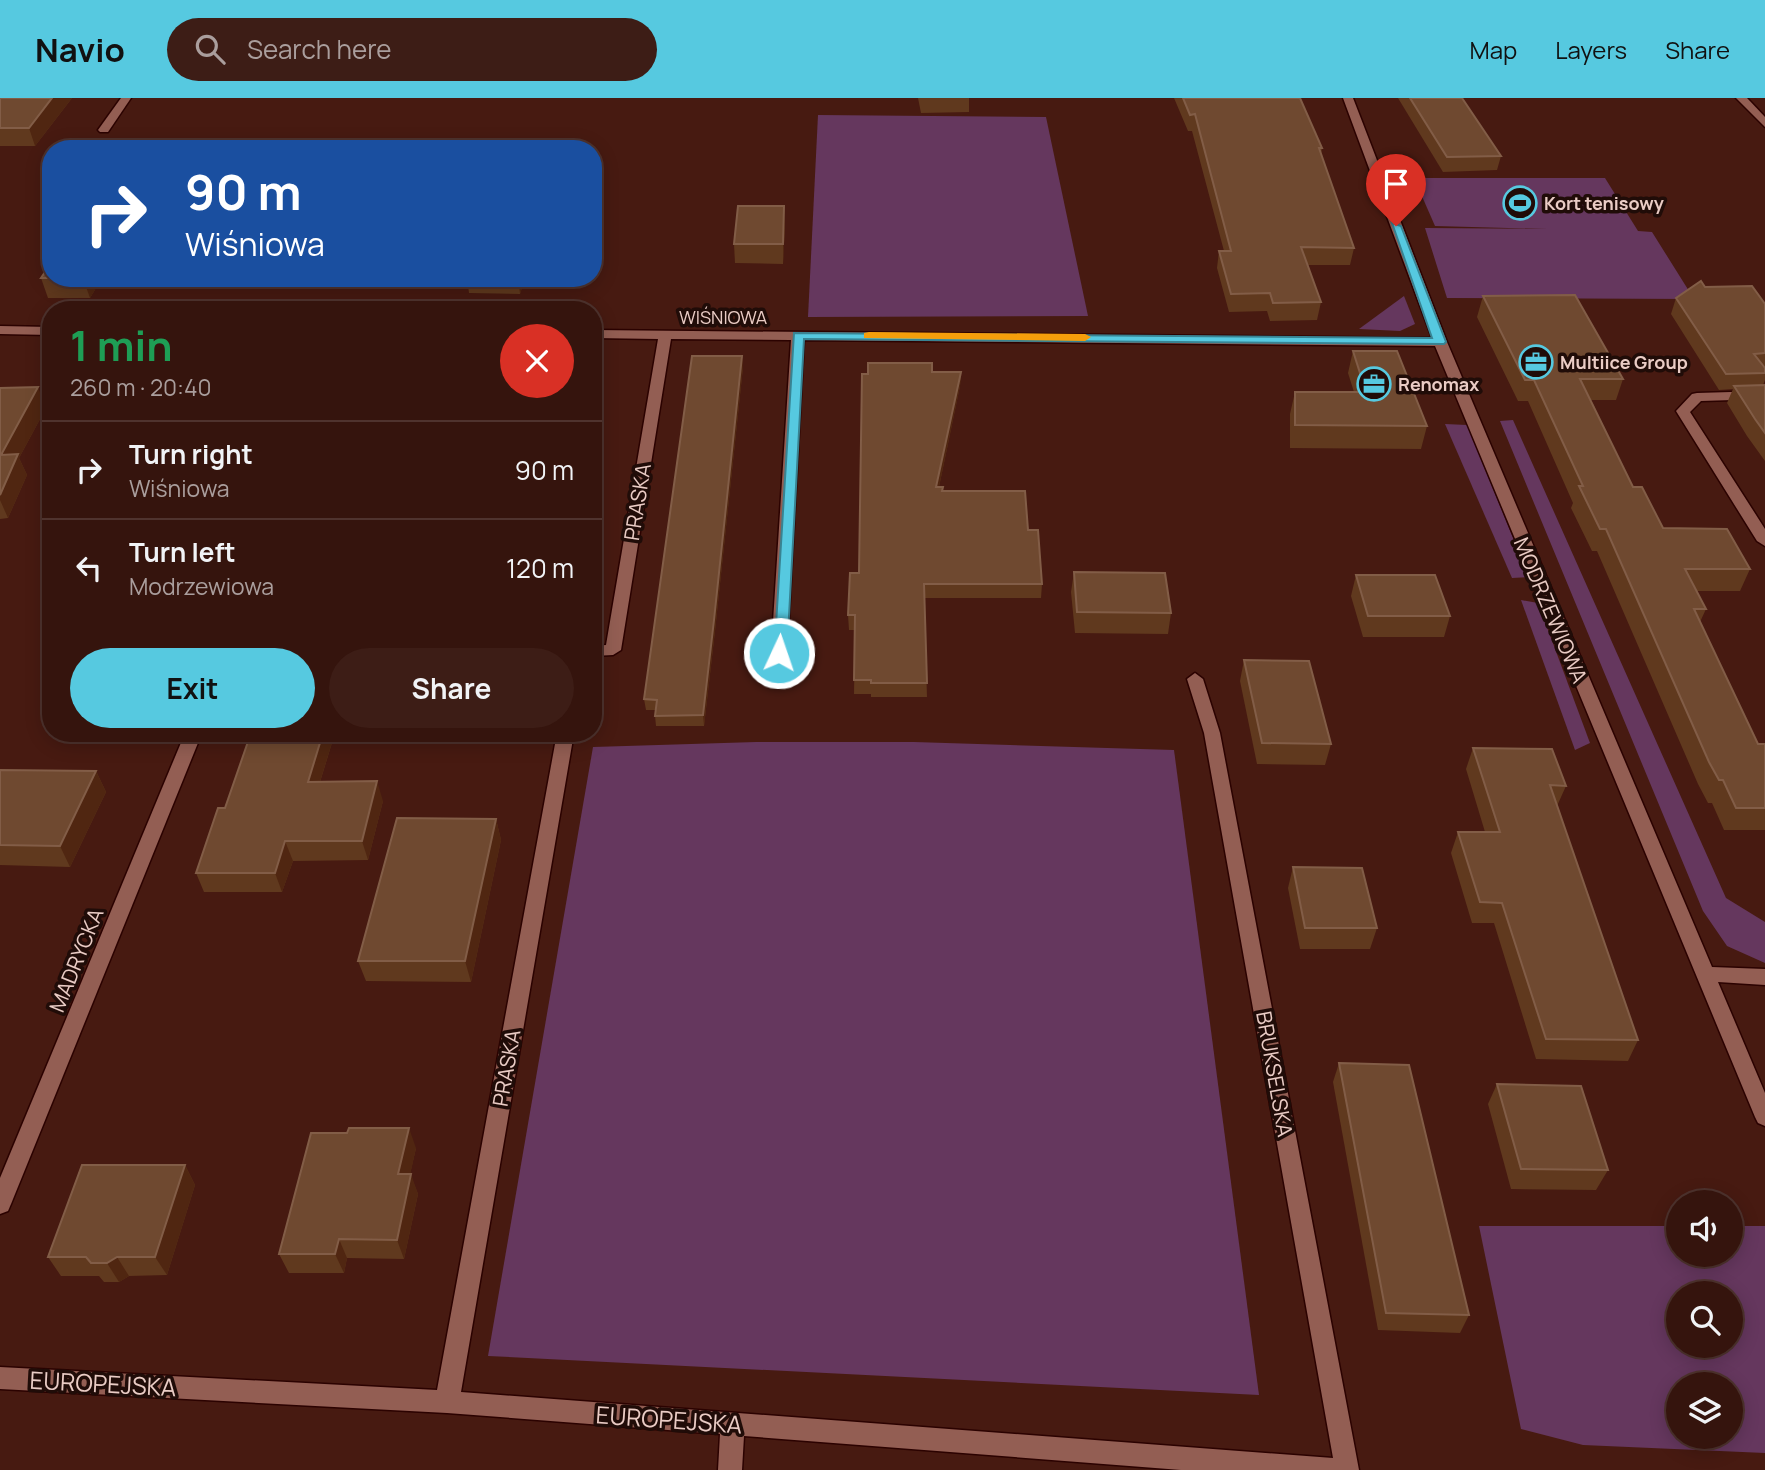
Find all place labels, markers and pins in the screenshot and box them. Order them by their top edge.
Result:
pin [1366,154,1426,226]
sports icon: Kort tenisowy [1501,184,1539,222]
place label: Kort tenisowy [1544,191,1664,215]
office icon: Multiice Group [1517,343,1555,381]
place label: Multiice Group [1560,350,1688,374]
office icon: Renomax [1355,365,1393,403]
place label: Renomax [1398,372,1479,396]

